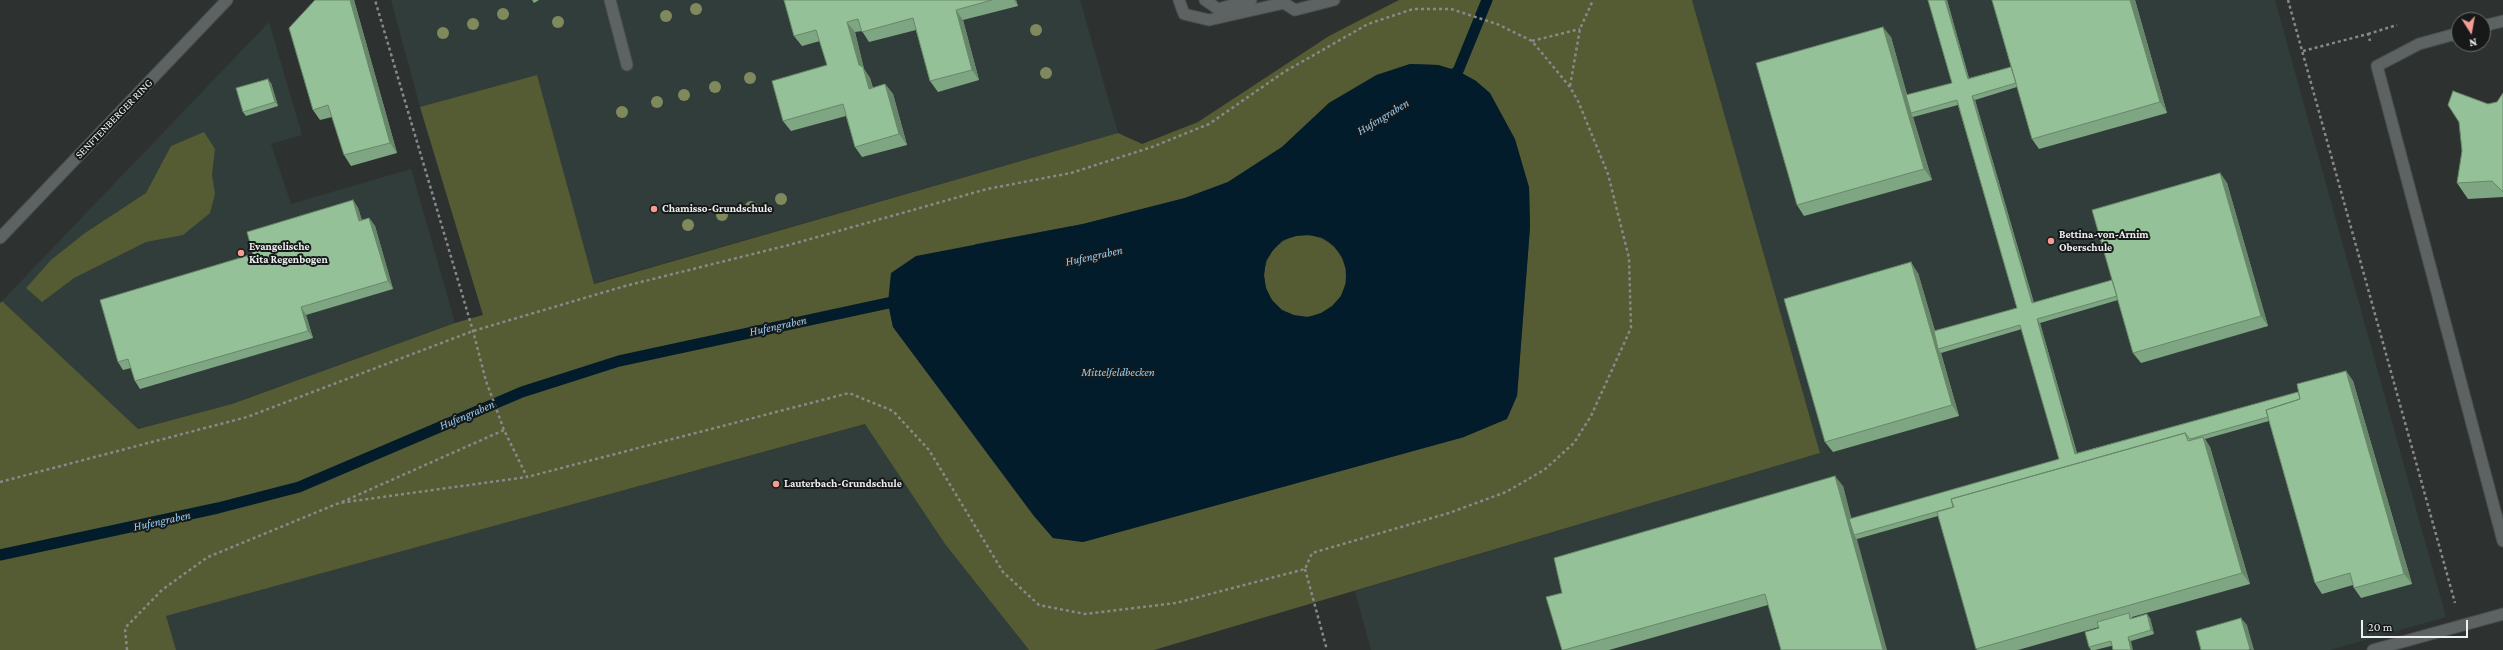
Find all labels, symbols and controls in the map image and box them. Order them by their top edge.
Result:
north arrow [2451,12,2491,52]
text: N [2468,36,2478,49]
street label: SENFTENBERGER RING [73,76,155,162]
water label: Hufengraben [1354,96,1412,138]
place label: Chamisso-Grundschule [662,202,772,216]
marker: Chamisso-Grundschule [649,204,659,214]
place label: Bettina-von-Arnim Oberschule [2059,228,2149,254]
marker: Bettina-von-Arnim Oberschule [2046,236,2056,246]
place label: Evangelische Kita Regenbogen [249,240,328,266]
water label: Hufengraben [1064,243,1124,269]
marker: Evangelische Kita Regenbogen [236,248,246,258]
water label: Hufengraben [748,313,808,339]
water label: Mittelfeldbecken [1081,365,1155,379]
water label: Hufengraben [437,397,497,433]
place label: Lauterbach-Grundschule [784,477,902,491]
marker: Lauterbach-Grundschule [771,479,781,489]
water label: Hufengraben [132,508,192,534]
scale bar [2363,612,2470,638]
text: 20 m [2368,620,2392,634]

